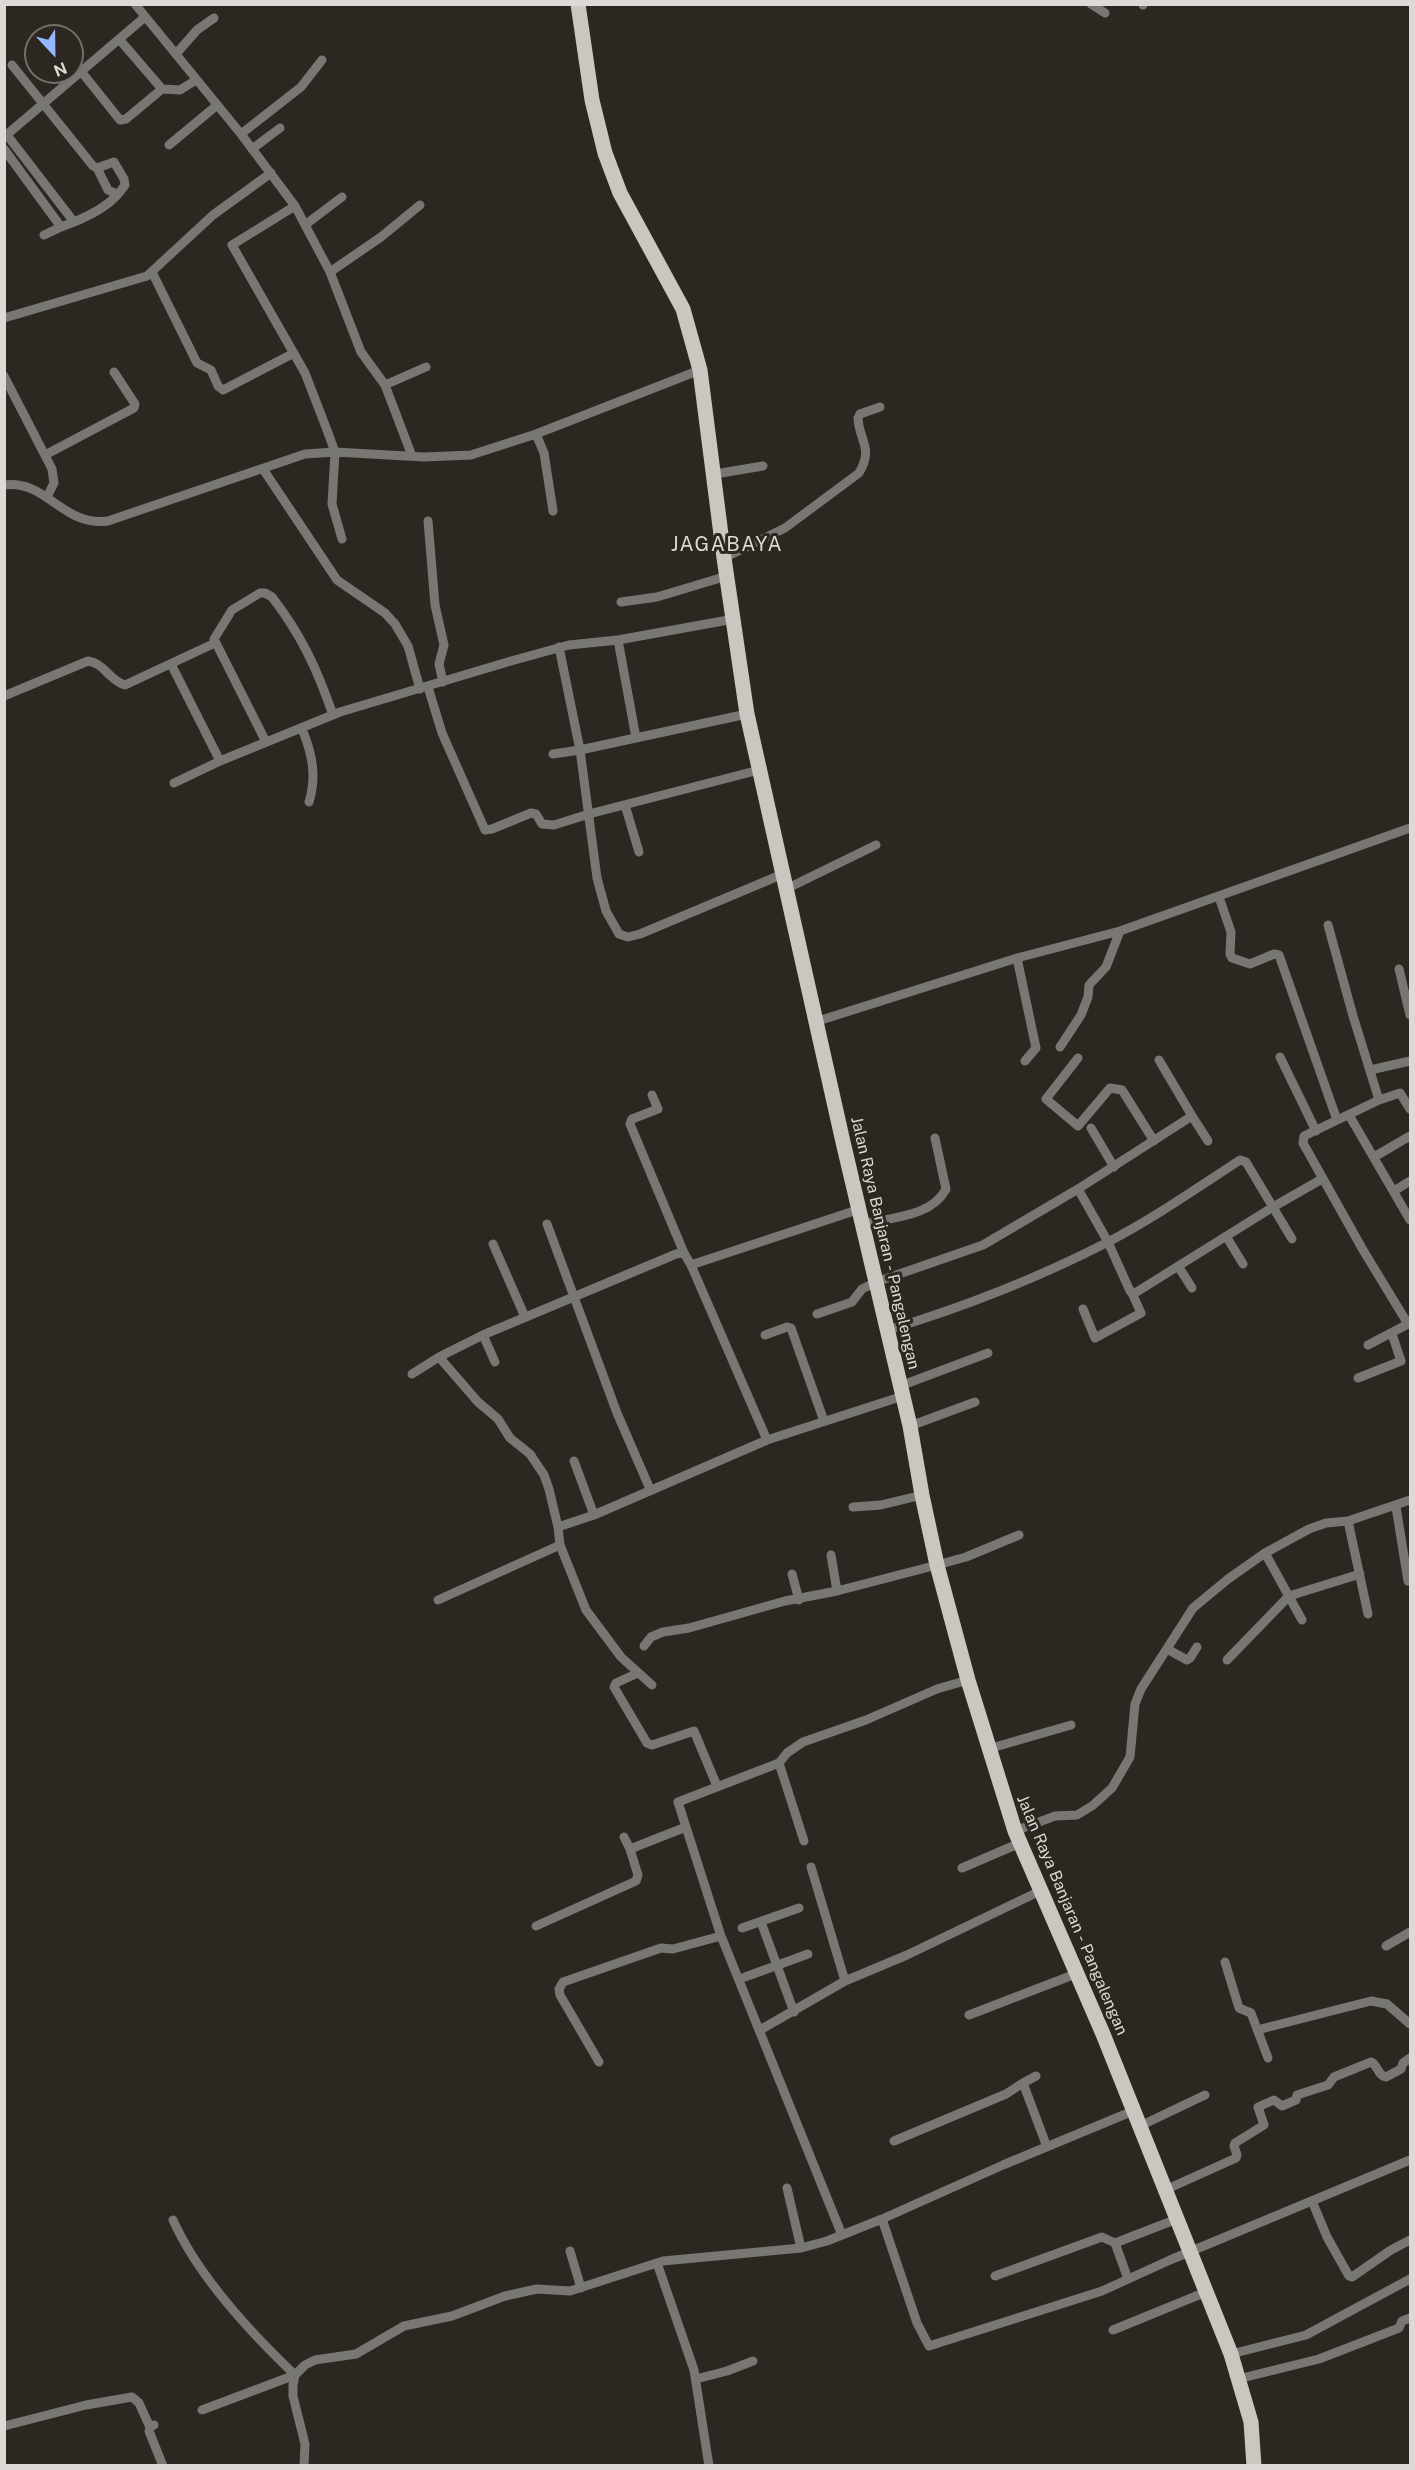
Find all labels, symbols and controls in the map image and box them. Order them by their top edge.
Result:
north arrow [24,24,84,84]
text: N [51,58,70,80]
district label: JAGABAYA [671,533,783,557]
street label: Jalan Raya Banjaran - Pangalengan [847,1115,923,1371]
street label: Jalan Raya Banjaran - Pangalengan [1013,1792,1131,2038]

